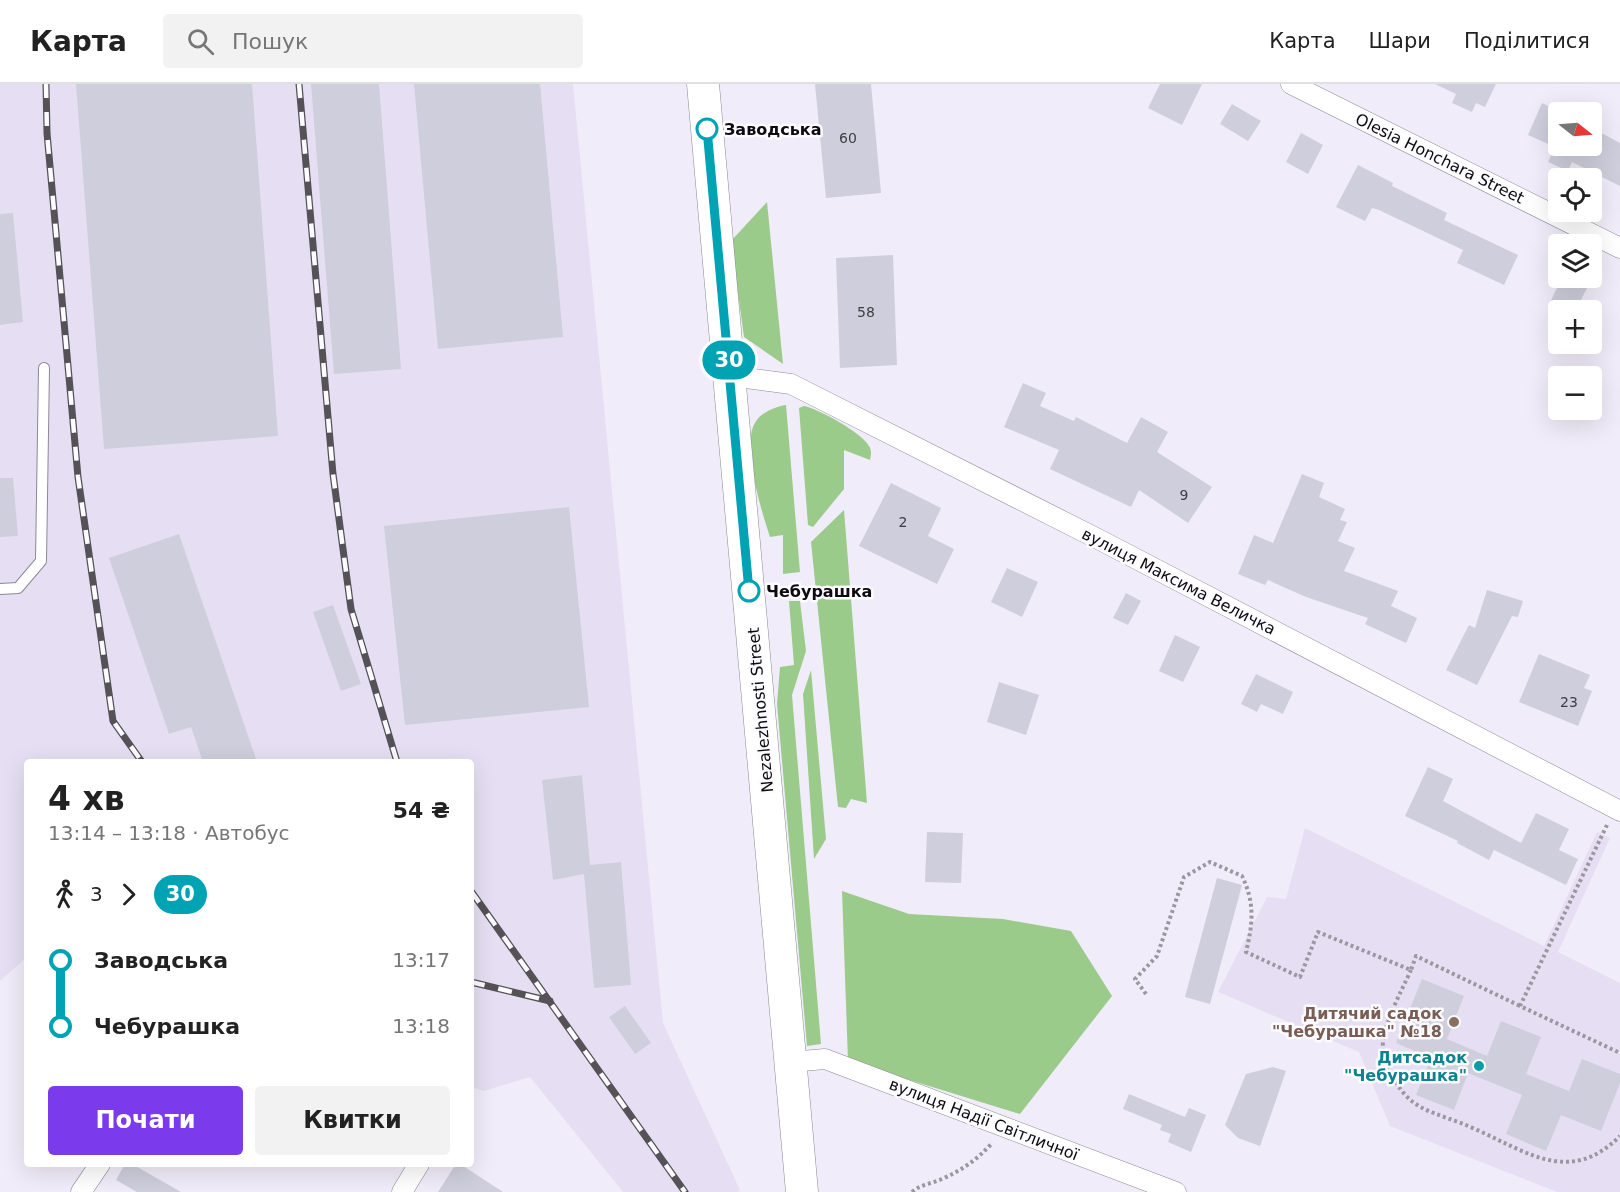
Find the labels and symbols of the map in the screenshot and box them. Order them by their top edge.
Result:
north arrow [1548,102,1602,156]
street label: Olesia Honchara Street [1352,109,1527,208]
marker: Заводська [696,118,718,140]
place label: Заводська [724,120,821,139]
house number: 60 [839,130,857,146]
house number: 58 [857,304,875,320]
line badge: 30 [702,340,756,380]
house number: 9 [1180,487,1188,503]
house number: 2 [899,514,907,530]
street label: вулиця Максима Величка [1079,524,1279,639]
marker: Чебурашка [738,580,760,602]
place label: Чебурашка [766,582,872,601]
street label: Nezalezhnosti Street [744,627,777,793]
house number: 23 [1560,694,1578,710]
place label: Дитячий садок "Чебурашка" №18 [1272,1004,1442,1041]
marker: Дитячий садок "Чебурашка" №18 [1447,1015,1461,1029]
place label: Дитсадок "Чебурашка" [1344,1048,1467,1085]
marker: Дитсадок "Чебурашка" [1472,1059,1486,1073]
street label: вулиця Надії Світличної [887,1075,1082,1165]

